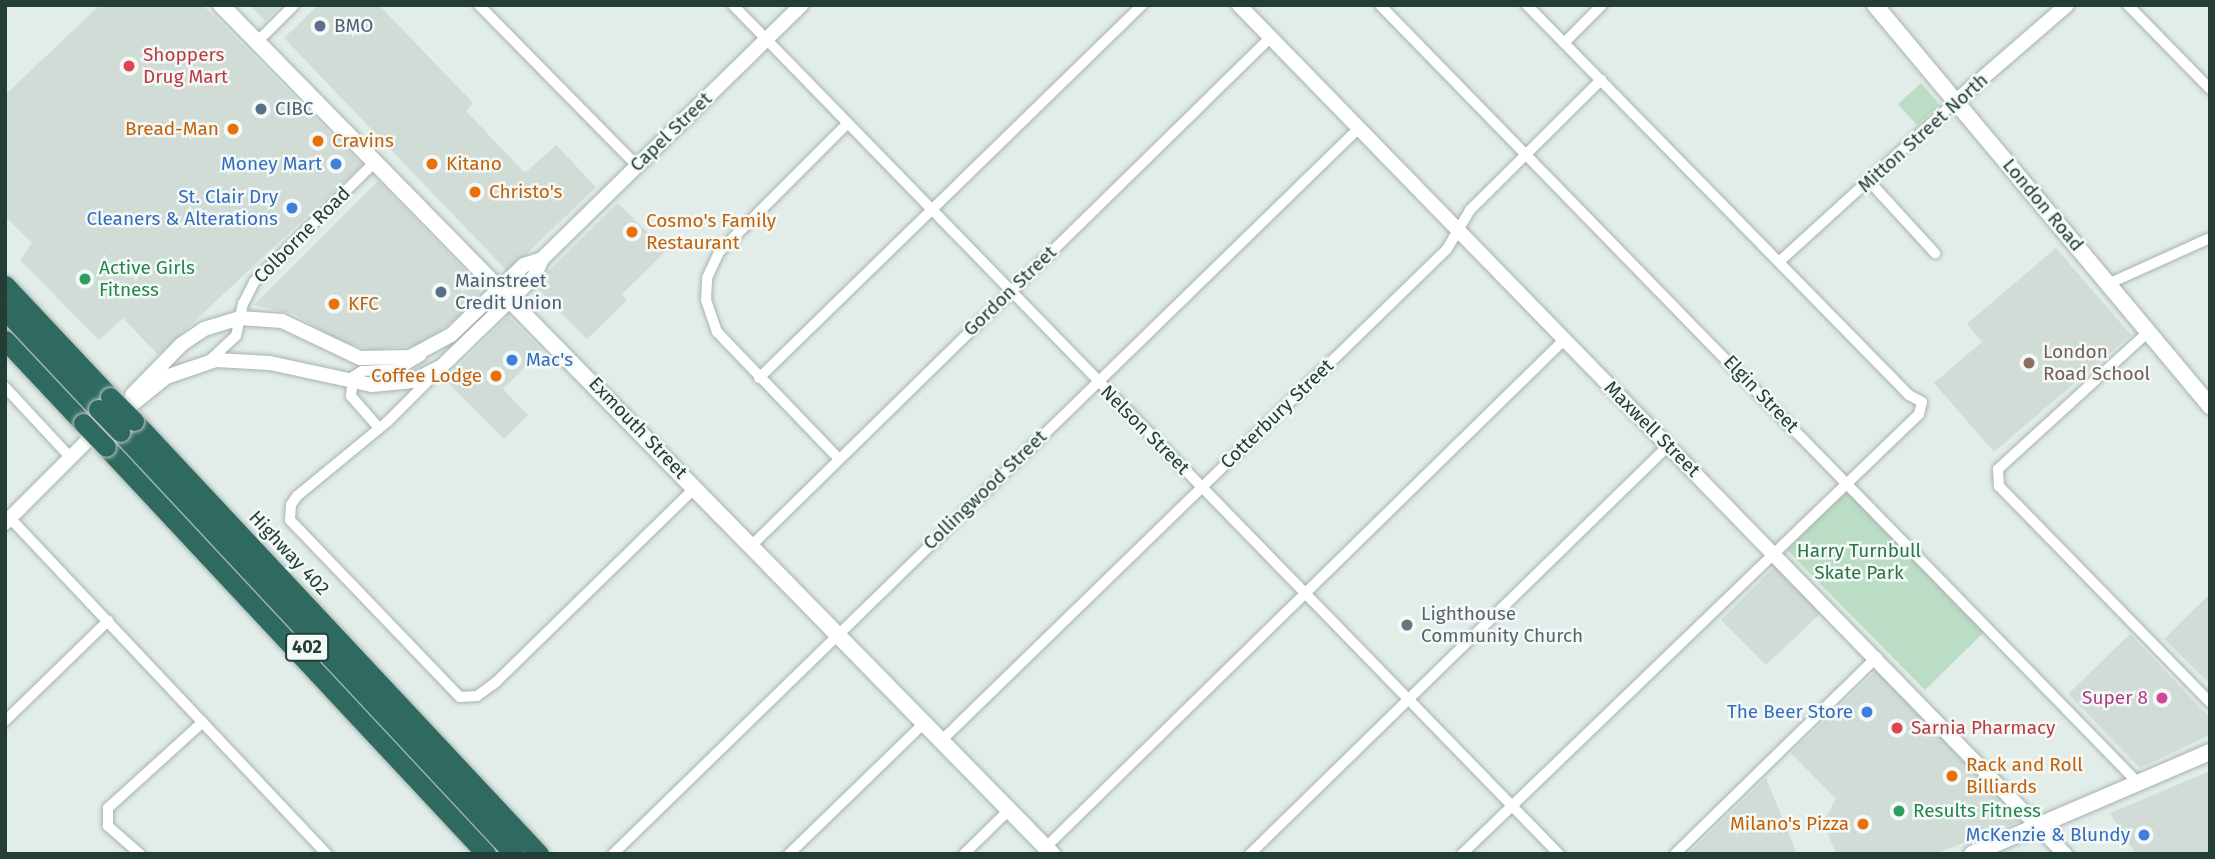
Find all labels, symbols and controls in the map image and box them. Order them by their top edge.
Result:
place label: BMO [334,15,373,37]
marker: BMO [312,18,328,34]
place label: Shoppers Drug Mart [143,44,228,88]
marker: Shoppers Drug Mart [121,58,137,74]
street label: Mitton Street North [1853,69,1993,197]
street label: Capel Street [625,87,717,177]
place label: CIBC [275,98,313,120]
marker: CIBC [253,101,269,117]
place label: Bread-Man [125,118,219,140]
marker: Bread-Man [225,121,241,137]
place label: Cravins [332,130,394,152]
marker: Cravins [310,133,326,149]
place label: Money Mart [221,153,322,175]
place label: Kitano [446,153,502,175]
street label: London Road [1998,154,2088,256]
marker: Money Mart [328,156,344,172]
marker: Kitano [424,156,440,172]
place label: Christo's [489,181,562,203]
street label: Colborne Road [249,182,355,288]
marker: Christo's [467,184,483,200]
place label: St. Clair Dry Cleaners & Alterations [87,186,278,230]
marker: St. Clair Dry Cleaners & Alterations [284,200,300,216]
place label: Cosmo's Family Restaurant [646,210,776,254]
marker: Cosmo's Family Restaurant [624,224,640,240]
street label: Gordon Street [959,241,1061,341]
place label: Active Girls Fitness [99,257,195,301]
place label: Mainstreet Credit Union [455,270,562,314]
marker: Active Girls Fitness [77,271,93,287]
marker: Mainstreet Credit Union [433,284,449,300]
place label: KFC [348,293,379,315]
marker: KFC [326,296,342,312]
place label: London Road School [2043,341,2150,385]
place label: Mac's [526,349,573,371]
street label: Elgin Street [1719,351,1803,437]
marker: Mac's [504,352,520,368]
street label: Cotterbury Street [1216,354,1338,474]
marker: London Road School [2021,355,2037,371]
place label: Coffee Lodge [371,365,482,387]
marker: Coffee Lodge [488,368,504,384]
street label: Exmouth Street [584,372,692,484]
street label: Maxwell Street [1599,376,1705,482]
street label: Nelson Street [1096,381,1194,479]
street label: Collingwood Street [919,425,1051,555]
street label: Highway 402 [244,506,334,600]
park label: Harry Turnbull Skate Park [1797,540,1921,584]
place label: Lighthouse Community Church [1421,603,1583,647]
marker: Lighthouse Community Church [1399,617,1415,633]
road number: 402 [284,632,330,662]
place label: Super 8 [2082,687,2148,709]
marker: Super 8 [2154,690,2170,706]
place label: The Beer Store [1727,701,1853,723]
marker: The Beer Store [1859,704,1875,720]
place label: Sarnia Pharmacy [1911,717,2055,739]
marker: Sarnia Pharmacy [1889,720,1905,736]
place label: Rack and Roll Billiards [1966,754,2083,798]
marker: Rack and Roll Billiards [1944,768,1960,784]
place label: Results Fitness [1913,800,2041,822]
marker: Results Fitness [1891,803,1907,819]
place label: Milano's Pizza [1730,813,1849,835]
marker: Milano's Pizza [1855,816,1871,832]
place label: McKenzie & Blundy [1966,824,2130,846]
marker: McKenzie & Blundy [2136,827,2152,843]

